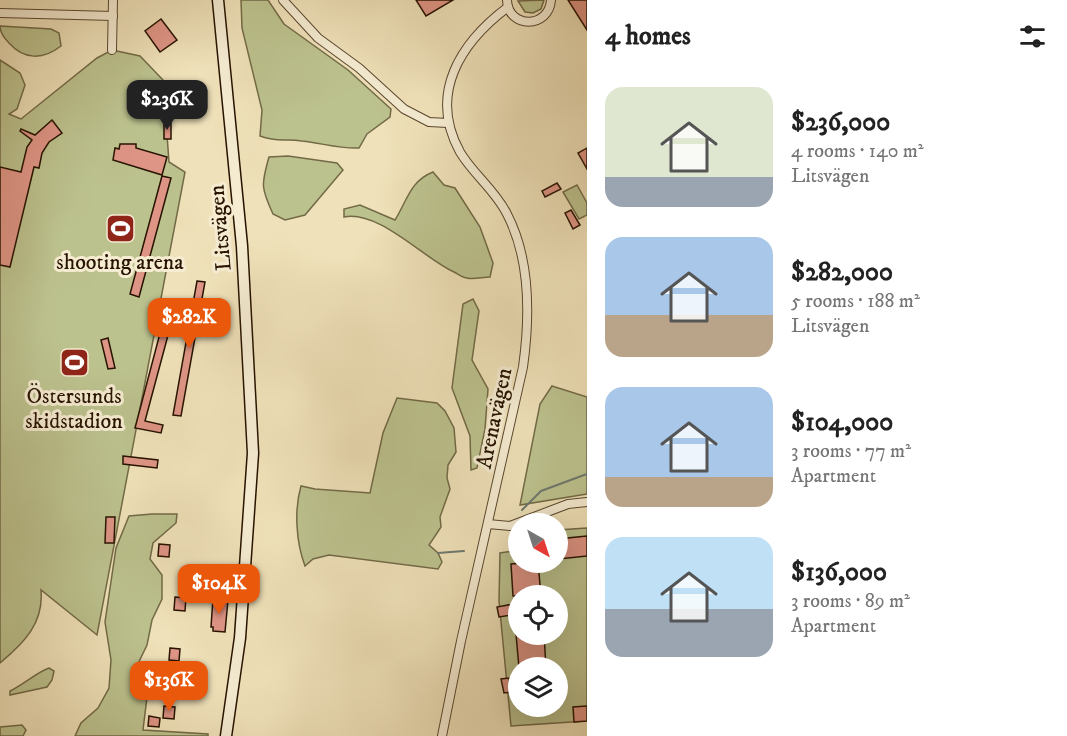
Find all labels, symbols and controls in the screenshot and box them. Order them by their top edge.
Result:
text: 4 homes [605,20,691,53]
icon: filters [1016,20,1049,53]
pin: $236K [125,80,209,131]
text: $236K [141,87,193,112]
text: $236,000 [791,106,890,139]
icon: home [653,111,725,183]
text: 4 rooms · 140 m² [791,139,924,164]
text: Litsvägen [791,164,869,189]
street label: Litsvägen [203,183,238,272]
sports icon: shooting arena [104,213,136,245]
place label: shooting arena [56,249,184,276]
text: $282,000 [791,256,893,289]
icon: home [653,261,725,333]
text: 5 rooms · 188 m² [791,289,920,314]
pin: $282K [147,298,231,349]
text: $282K [162,305,216,330]
text: Litsvägen [791,314,869,339]
sports icon: Östersunds skidstadion [58,347,90,379]
street label: Arenavägen [471,365,518,471]
place label: Östersunds skidstadion [25,383,123,435]
text: $104,000 [791,406,893,439]
icon: home [653,411,725,483]
text: 3 rooms · 77 m² [791,439,911,464]
text: Apartment [791,464,876,489]
north arrow [508,513,568,573]
map controls [508,513,568,717]
text: $136,000 [791,556,887,589]
icon: home [653,561,725,633]
pin: $104K [177,564,261,615]
text: $104K [192,571,246,596]
button: locate [508,585,568,645]
text: 3 rooms · 89 m² [791,589,910,614]
text: Apartment [791,614,876,639]
button: layers [508,657,568,717]
pin: $136K [127,661,211,712]
text: $136K [144,668,194,693]

